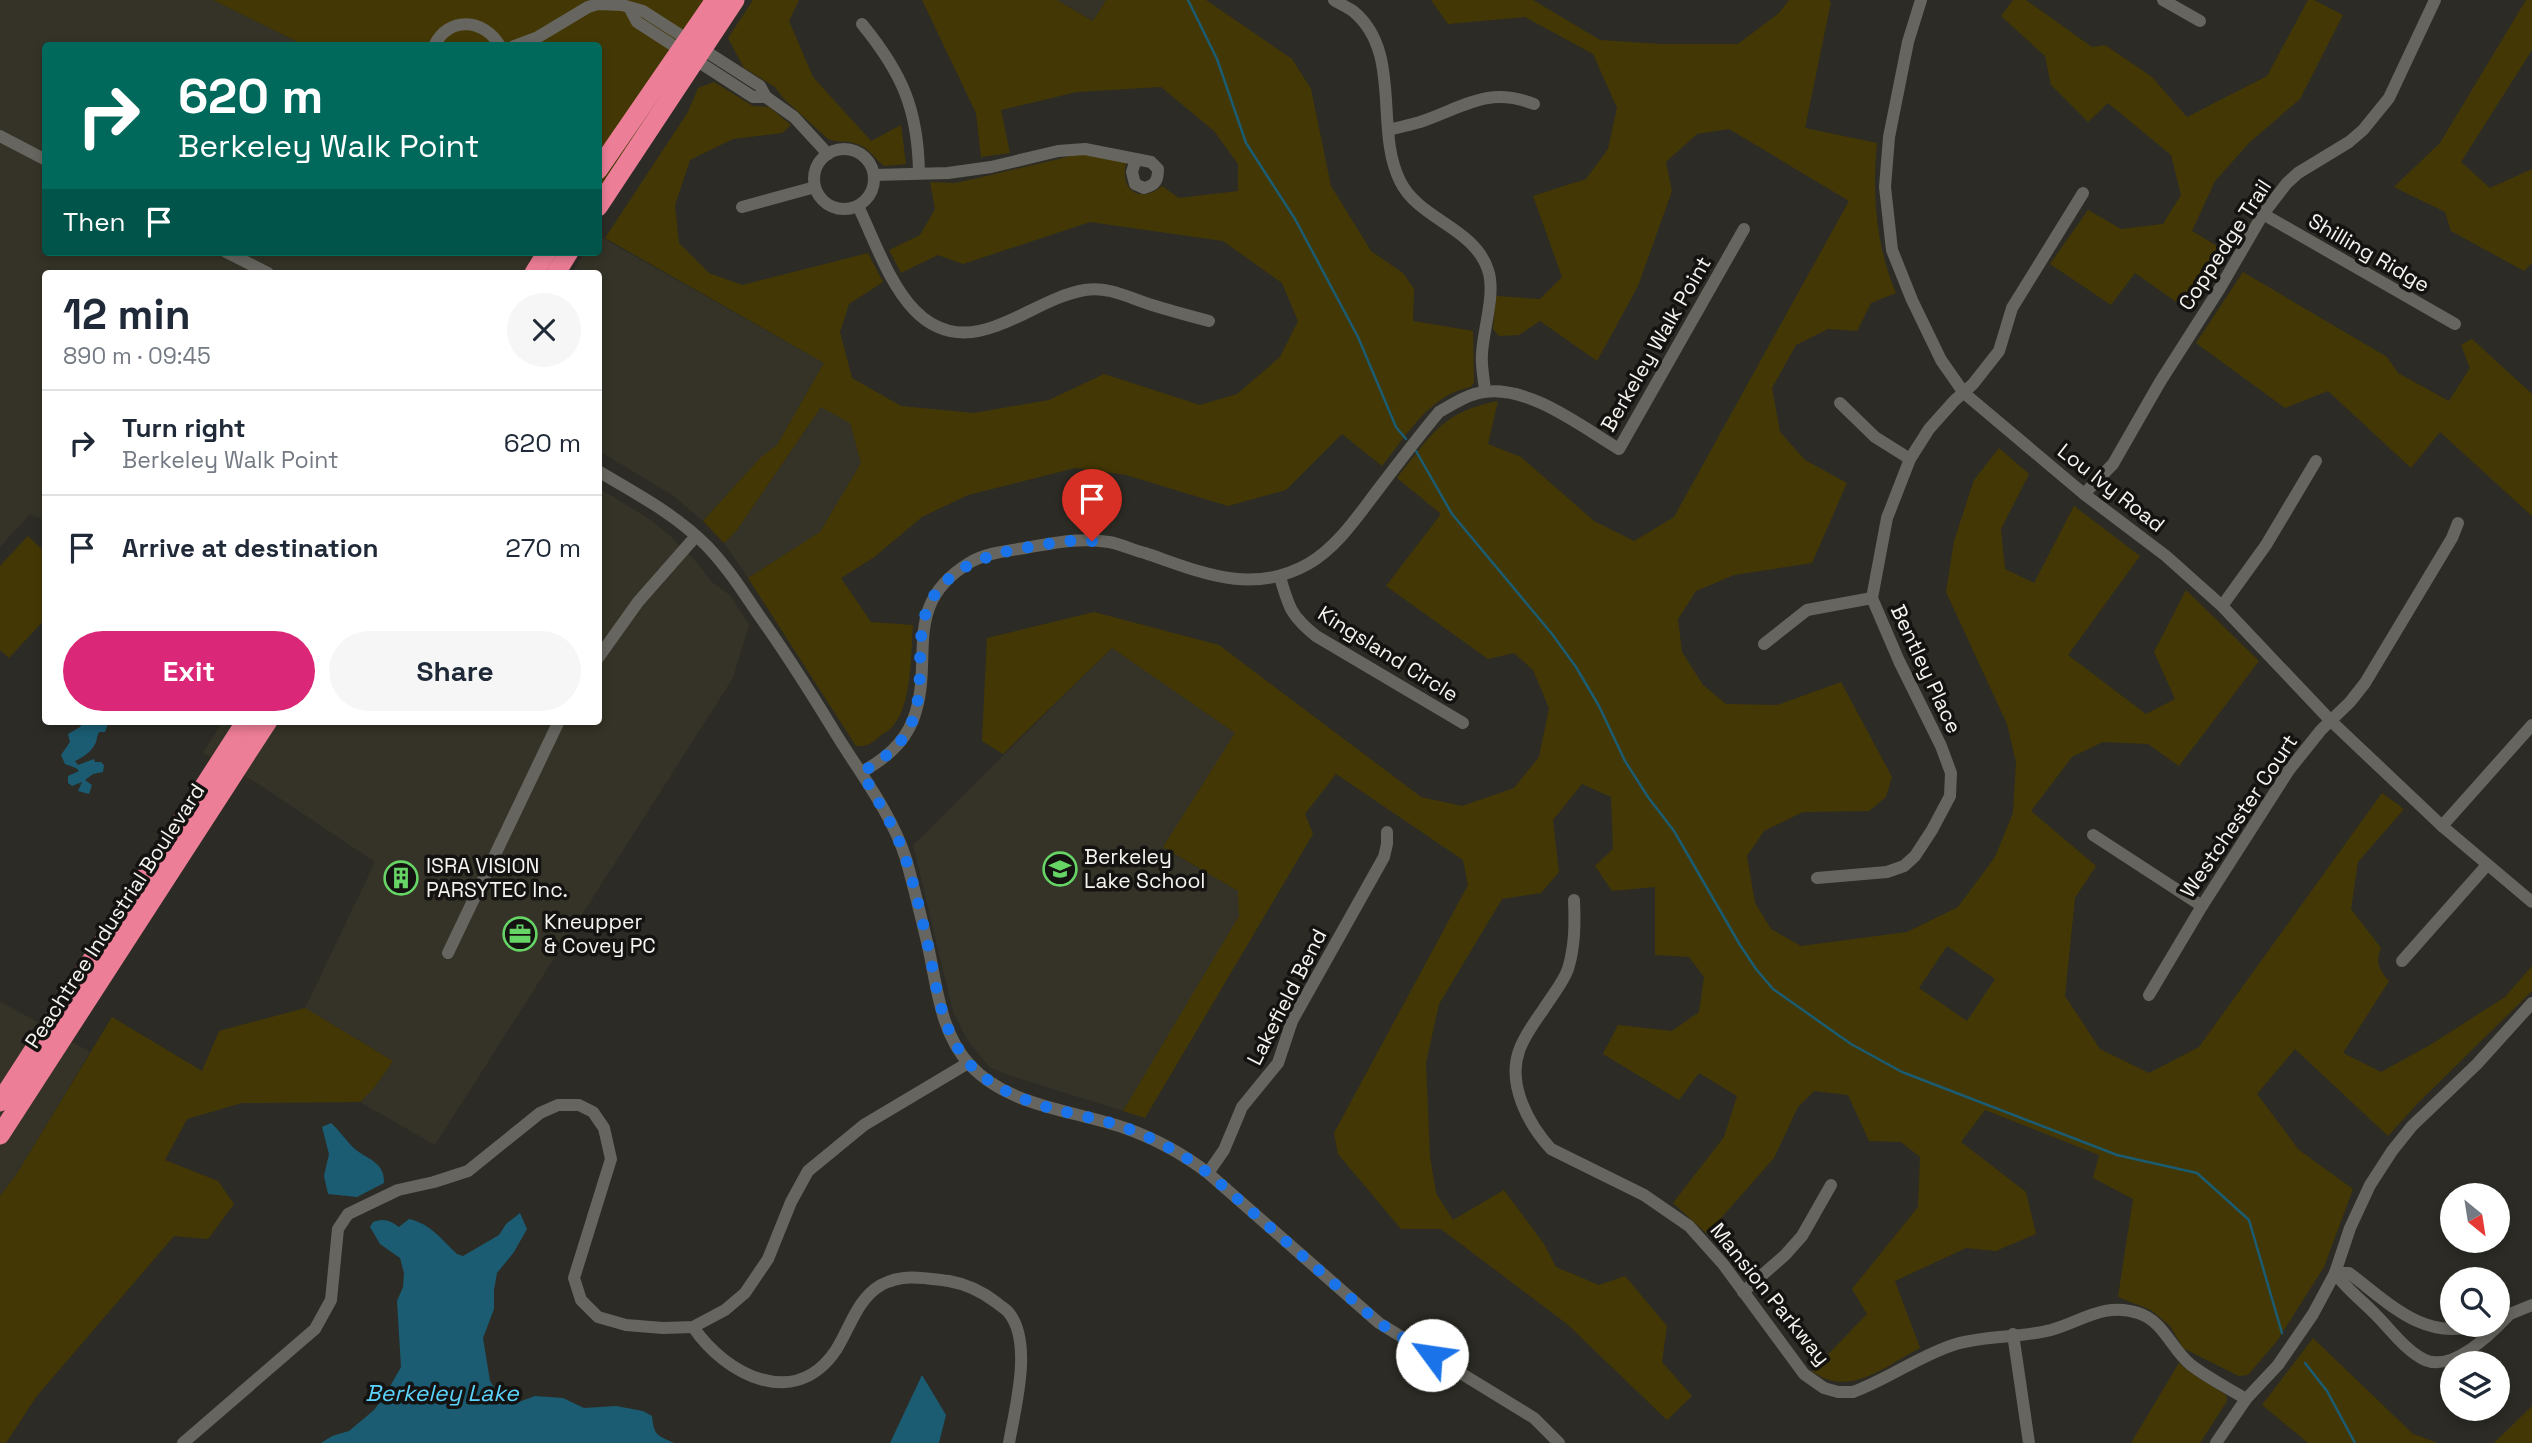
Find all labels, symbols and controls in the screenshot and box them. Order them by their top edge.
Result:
text: 620 m [178,65,323,127]
icon: right [63,70,154,161]
text: Berkeley Walk Point [178,126,479,166]
street label: Coppedge Trail [2172,174,2277,315]
icon: arrive [140,203,178,241]
text: Then [63,205,126,239]
street label: Shilling Ridge [2304,207,2435,298]
street label: Berkeley Walk Point [1594,251,1717,436]
text: 12 min [63,288,191,341]
button: close [507,293,581,367]
text: 890 m · 09:45 [63,341,211,371]
text: Turn right [122,411,246,445]
icon: right [63,424,101,462]
text: 620 m [504,426,581,460]
street label: Lou Ivy Road [2052,437,2170,538]
text: Berkeley Walk Point [122,445,339,475]
pin [1062,469,1122,541]
icon: arrive [1073,480,1111,518]
icon: arrive [63,529,101,567]
text: Arrive at destination [122,531,379,565]
text: 270 m [505,531,581,565]
street label: Kingsland Circle [1313,600,1464,708]
street label: Bentley Place [1885,600,1968,737]
button: Exit [63,631,315,711]
button: Share [329,631,581,711]
street label: Westchester Court [2174,729,2303,903]
street label: Peachtree Industrial Boulevard [19,778,210,1053]
place label: Berkeley Lake School [1084,843,1206,894]
school or university icon: Berkeley Lake School [1041,850,1079,888]
place label: ISRA VISION PARSYTEC Inc. [426,852,568,903]
building icon: ISRA VISION PARSYTEC Inc. [382,859,420,897]
place label: Kneupper & Covey PC [544,908,656,959]
office icon: Kneupper & Covey PC [501,915,539,953]
street label: Lakefield Bend [1241,924,1333,1069]
north arrow [2440,1183,2510,1253]
map controls [2440,1183,2510,1421]
street label: Mansion Parkway [1705,1217,1836,1370]
button: search [2440,1267,2510,1337]
position arrow [1395,1318,1469,1392]
button: layers [2440,1351,2510,1421]
water label: Berkeley Lake [365,1378,520,1408]

